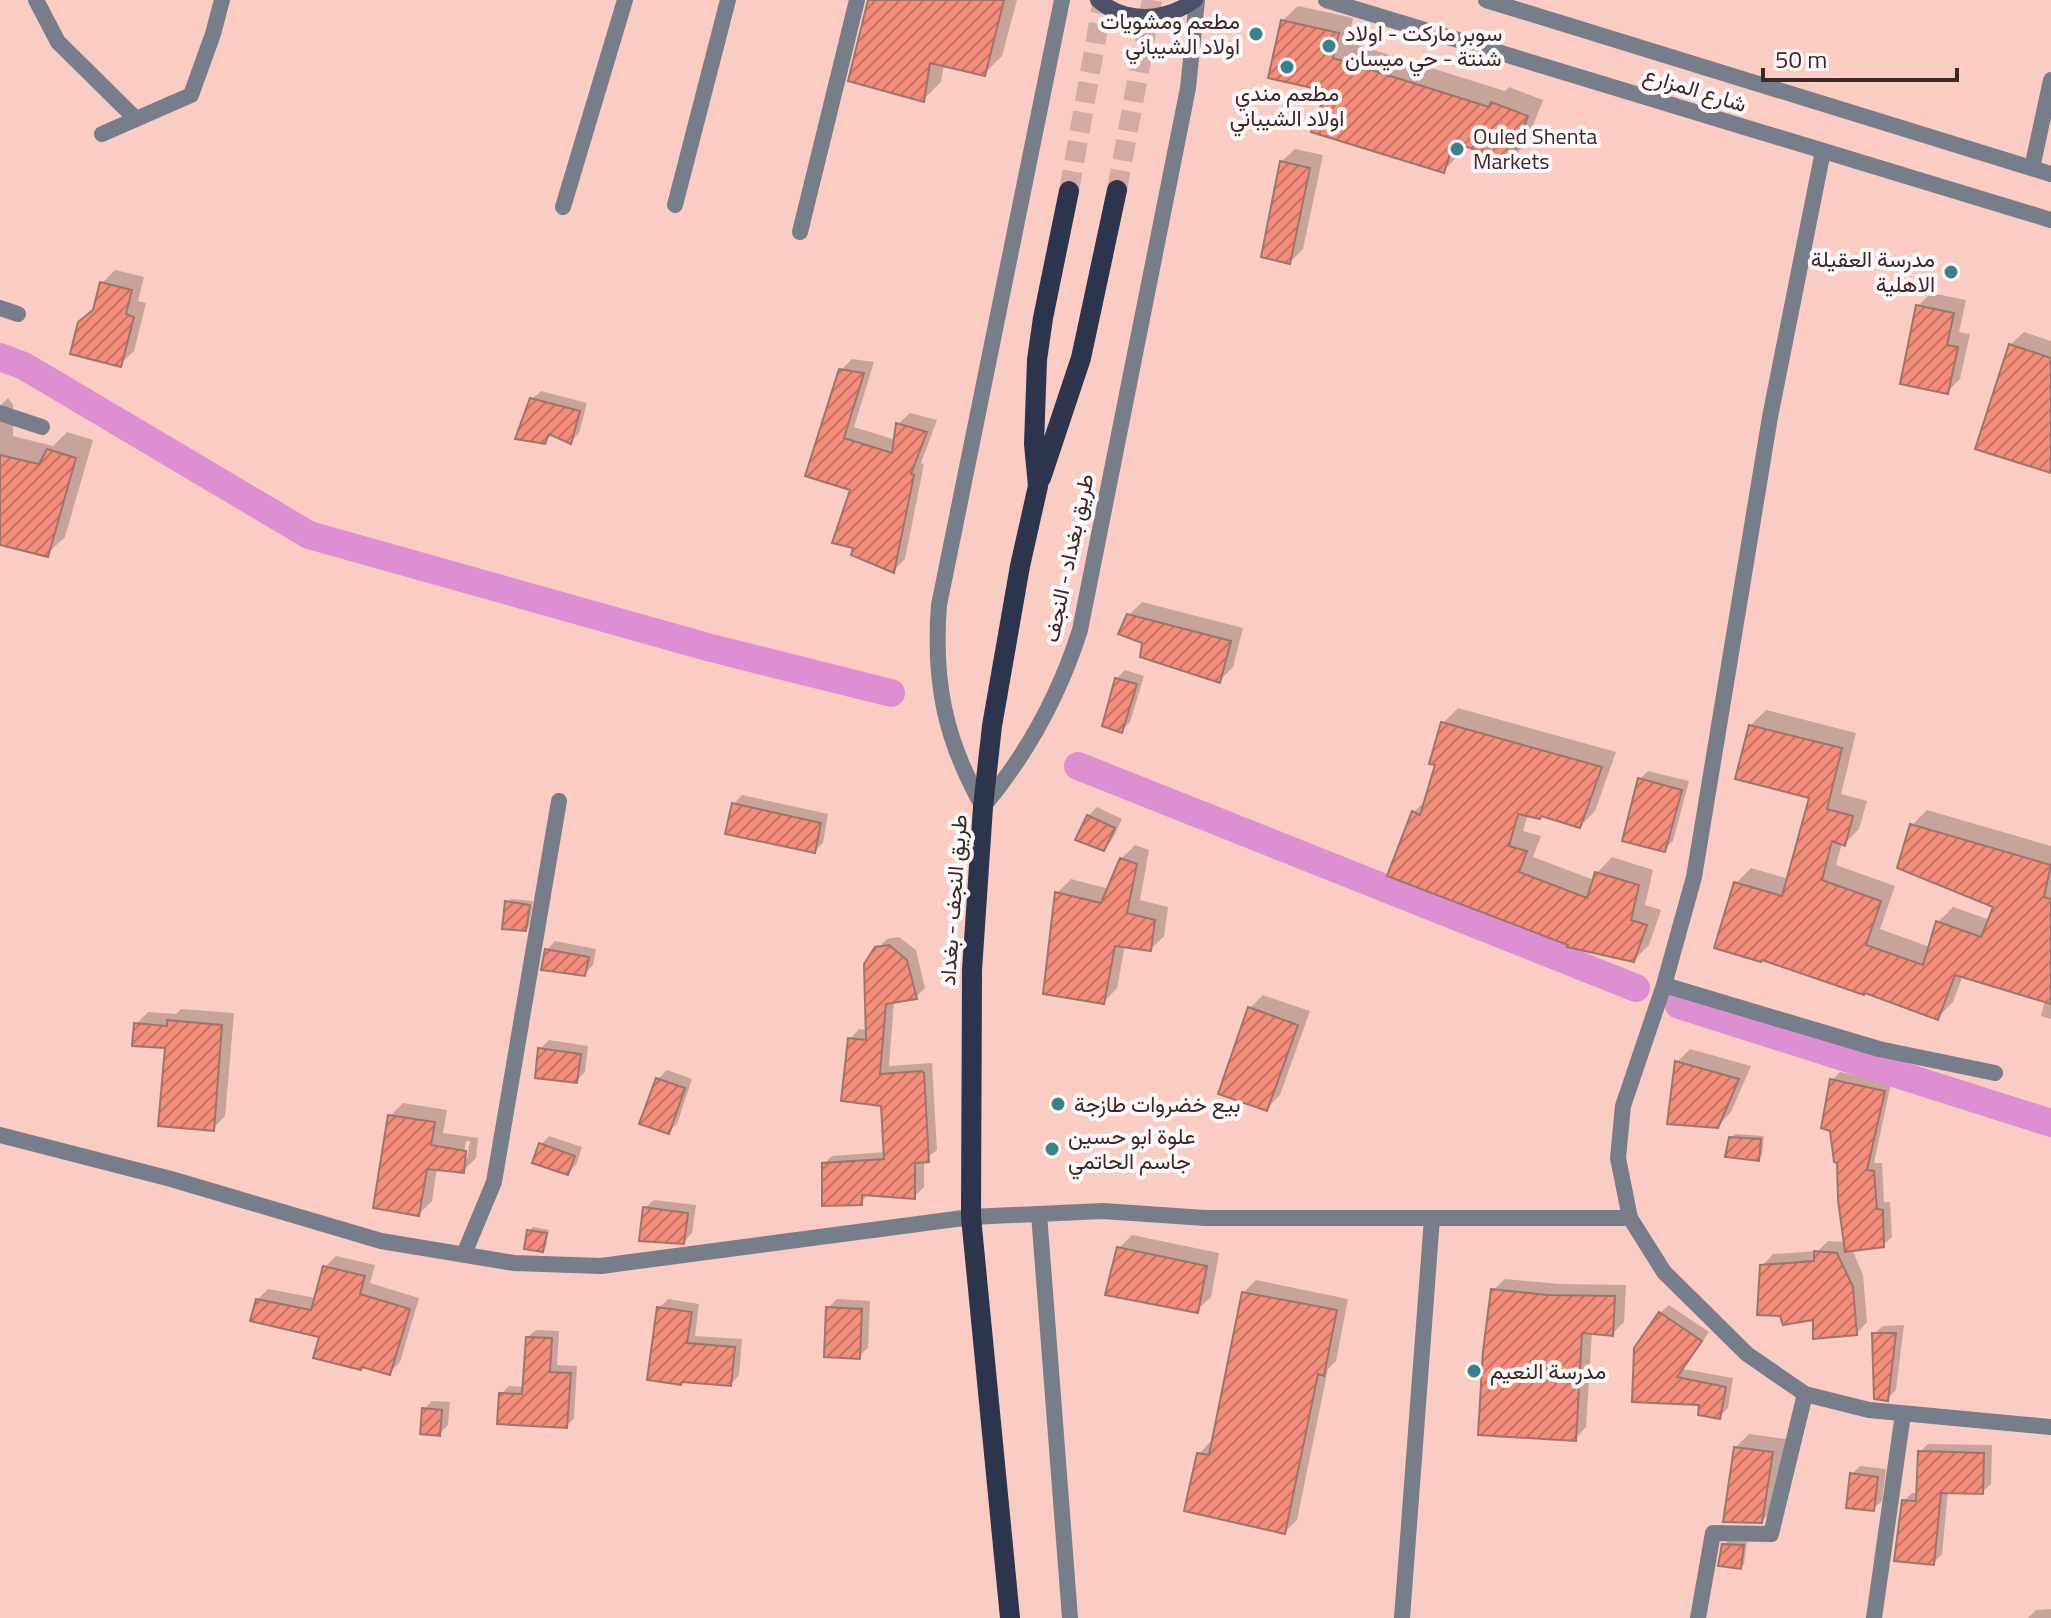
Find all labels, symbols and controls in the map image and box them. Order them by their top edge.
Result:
place label: مطعم ومشويات اولاد الشيباني [1100,4,1240,65]
place label: سوبر ماركت - اولاد شنتة - حي ميسان [1345,16,1502,77]
marker: مطعم ومشويات اولاد الشيباني [1247,25,1265,43]
scale bar [1763,32,1957,82]
marker: سوبر ماركت - اولاد شنتة - حي ميسان [1320,37,1338,55]
text: 50 m [1775,41,1827,77]
street label: شارع المزارع [1639,57,1751,121]
marker: مطعم مندي اولاد الشيباني [1278,58,1296,76]
place label: مطعم مندي اولاد الشيباني [1230,76,1344,137]
place label: Ouled Shenta Markets [1473,119,1597,178]
marker: Ouled Shenta Markets [1448,140,1466,158]
place label: مدرسة العقيلة الاهلية [1811,242,1935,301]
marker: مدرسة العقيلة الاهلية [1942,263,1960,281]
street label: طريق بغداد - النجف [1034,471,1102,645]
street label: طريق النجف - بغداد [930,813,976,987]
place label: بيع خضروات طازجة [1074,1087,1241,1121]
marker: بيع خضروات طازجة [1049,1095,1067,1113]
place label: علوة ابو حسين جاسم الحاتمي [1068,1119,1195,1180]
marker: علوة ابو حسين جاسم الحاتمي [1043,1140,1061,1158]
place label: مدرسة النعيم [1490,1354,1606,1388]
marker: مدرسة النعيم [1465,1362,1483,1380]

